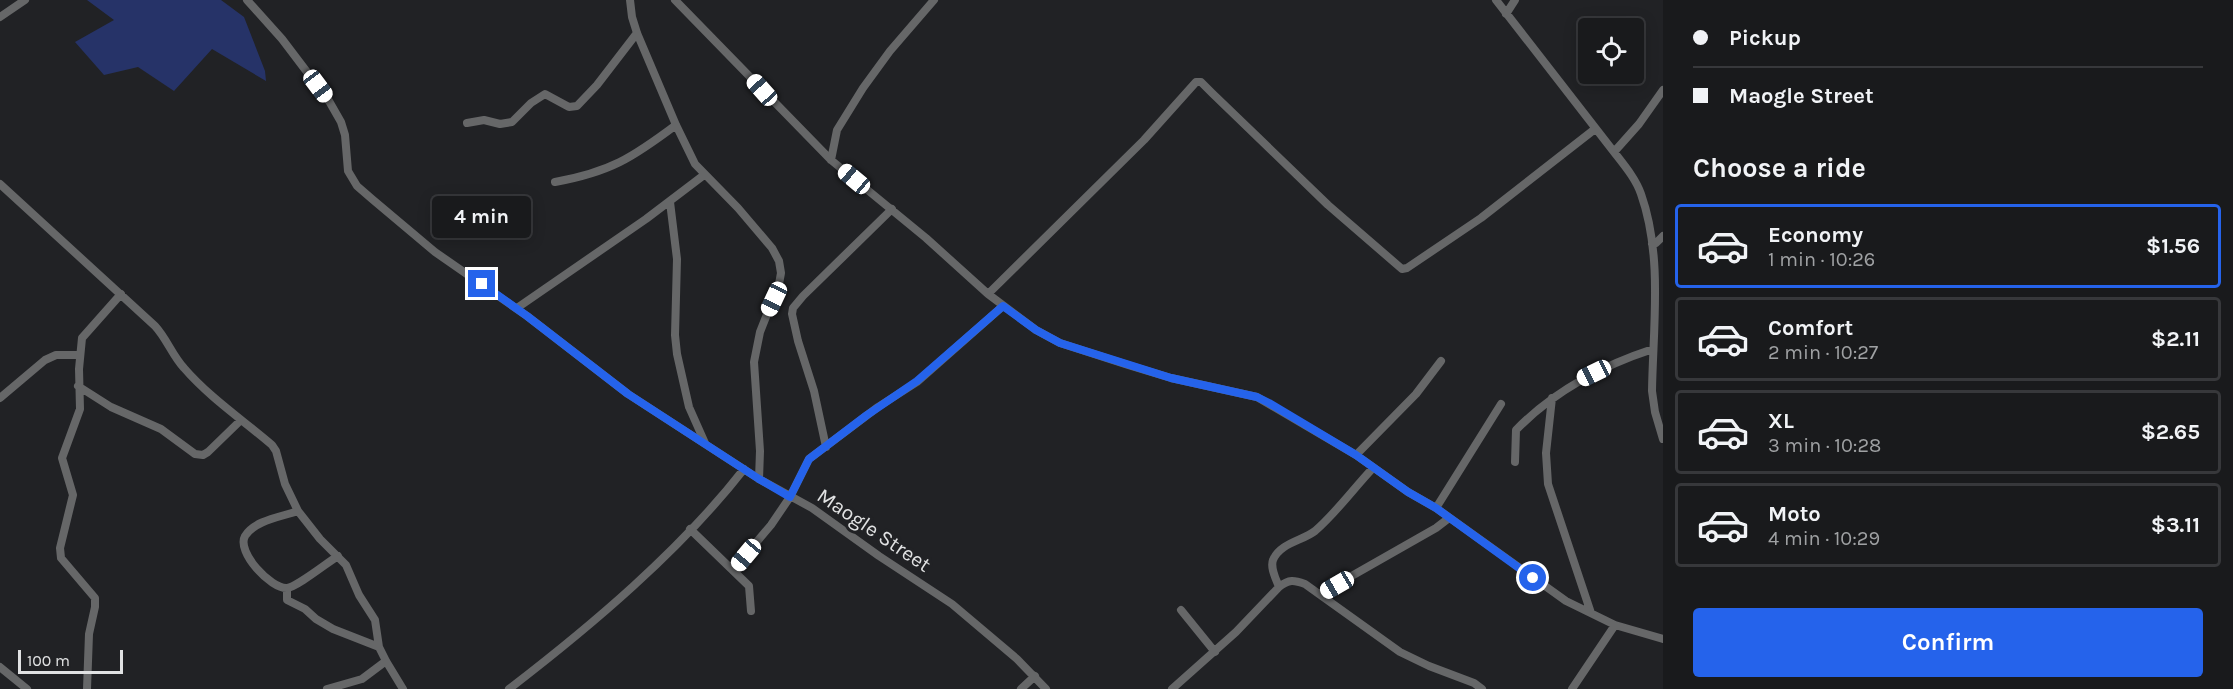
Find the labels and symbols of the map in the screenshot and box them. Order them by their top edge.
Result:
car [300,66,336,106]
car [743,71,781,109]
car [834,161,874,197]
callout: 4 min [432,197,532,239]
route end [468,270,495,297]
car [758,279,790,319]
car [1574,357,1614,389]
street label: Maogle Street [813,483,935,577]
car [728,535,764,575]
route start [1519,564,1546,591]
car [1317,568,1357,602]
scale bar [18,647,123,674]

